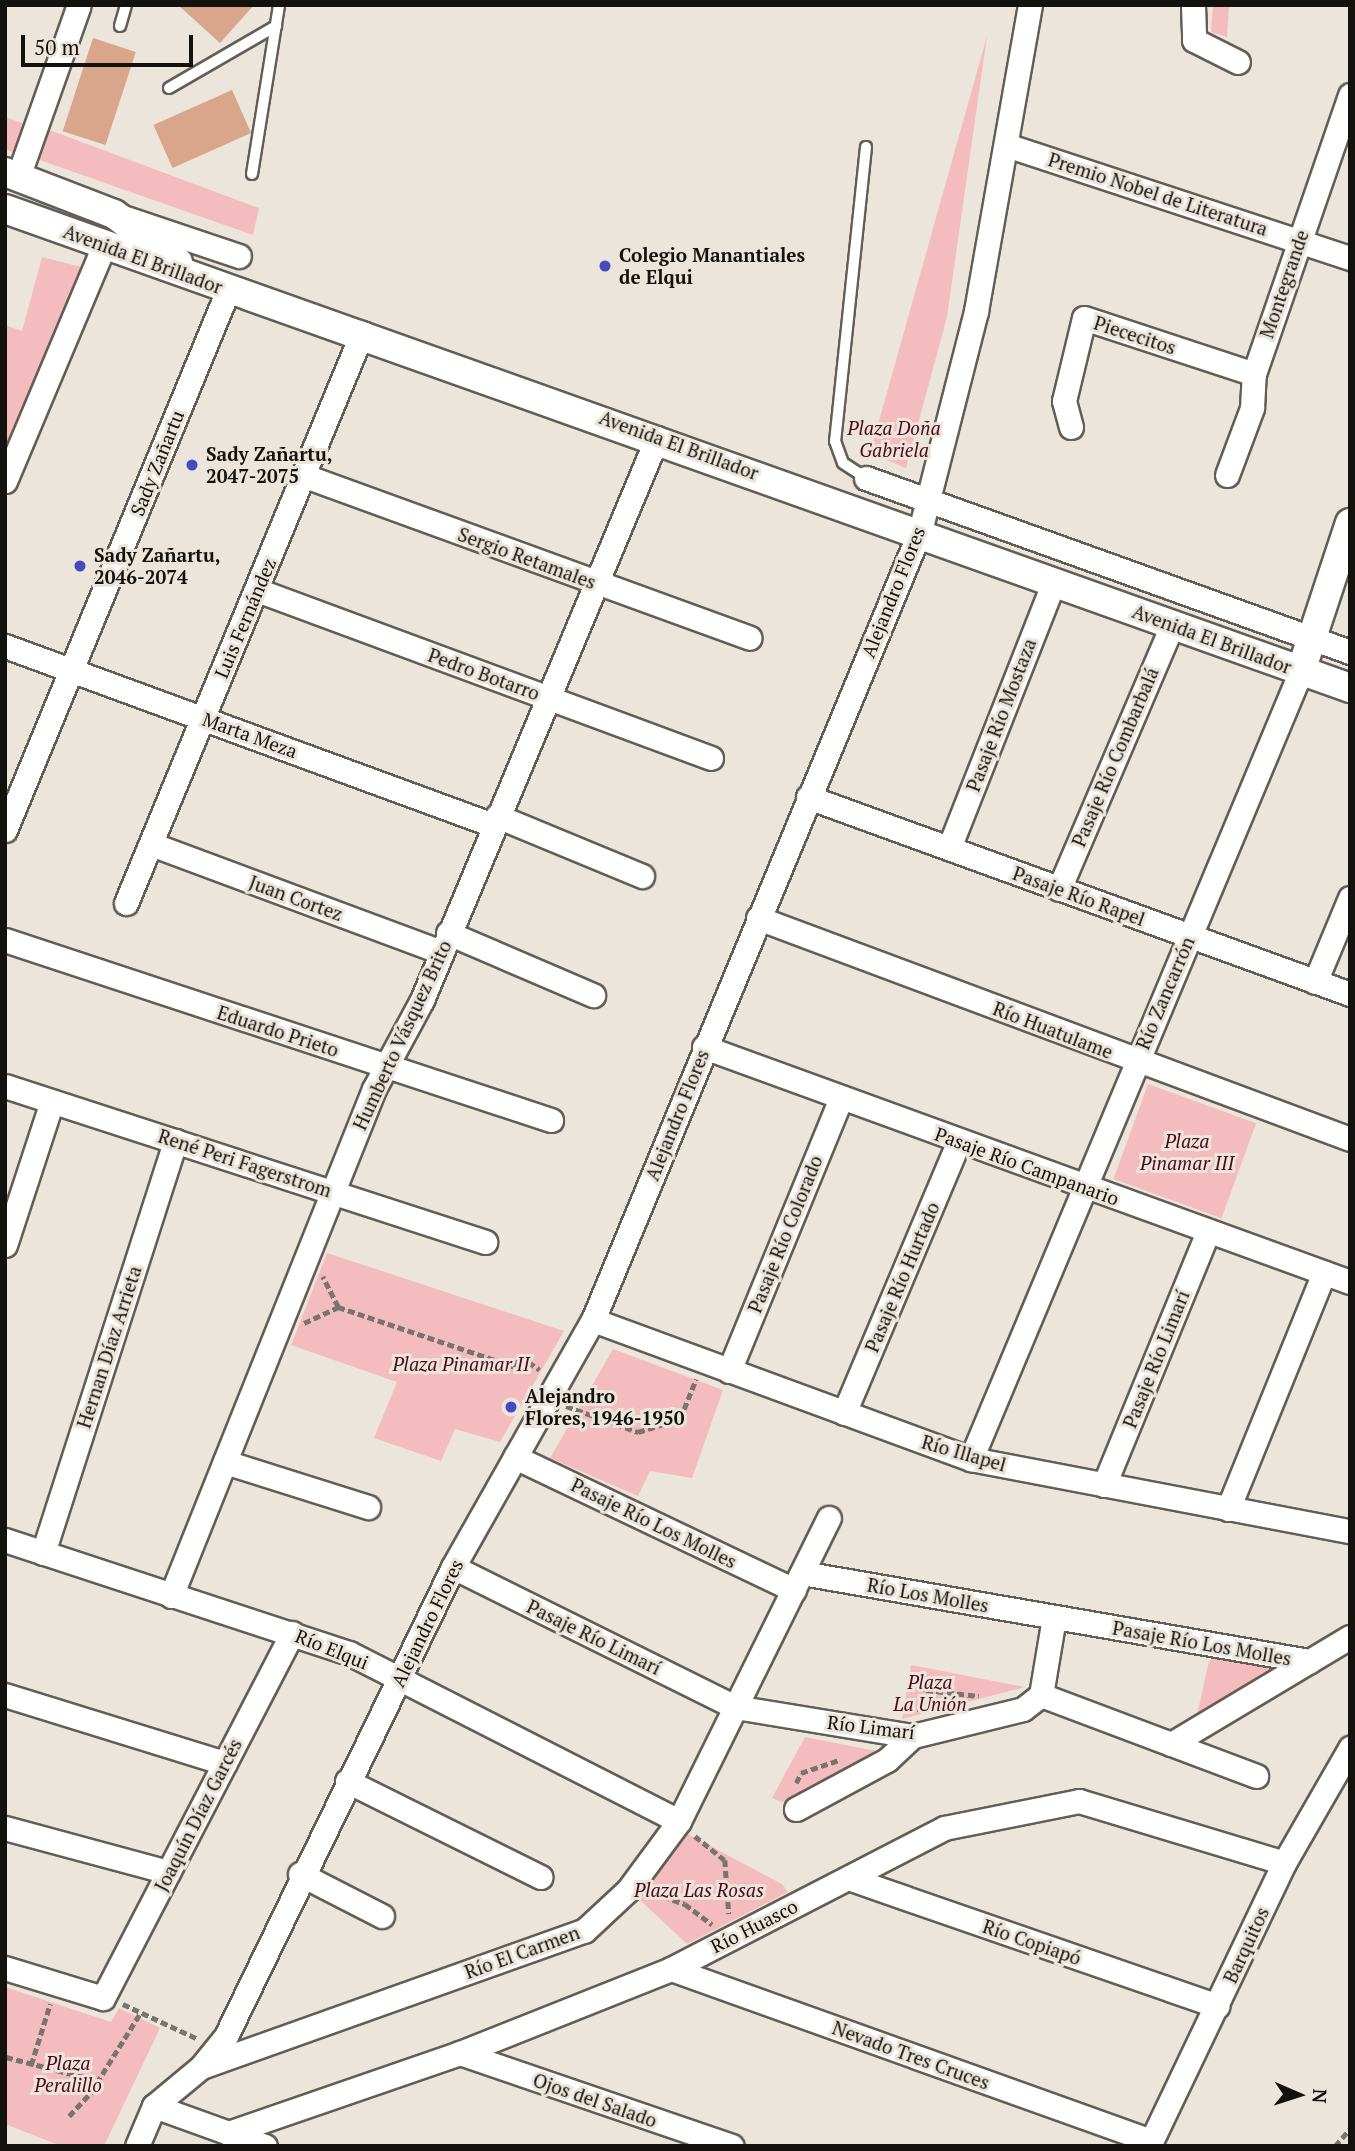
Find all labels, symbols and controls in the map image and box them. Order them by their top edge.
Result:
scale bar [24,21,196,65]
text: 50 m [34,33,80,61]
street label: Premio Nobel de Literatura [1045,148,1271,240]
street label: Avenida El Brillador [60,220,226,298]
street label: Montegrande [1255,227,1313,341]
place label: Colegio Manantiales de Elqui [619,244,805,288]
marker: Colegio Manantiales de Elqui [597,258,613,274]
street label: Piececitos [1091,311,1179,359]
street label: Avenida El Brillador [596,406,762,484]
street label: Sady Zañartu [125,407,189,519]
park label: Plaza Doña Gabriela [847,417,941,461]
place label: Sady Zañartu, 2047-2075 [206,443,333,487]
marker: Sady Zañartu, 2047-2075 [184,457,200,473]
street label: Sergio Retamales [455,522,599,594]
street label: Alejandro Flores [856,523,930,661]
place label: Sady Zañartu, 2046-2074 [94,544,221,588]
street label: Luis Fernández [209,554,281,682]
marker: Sady Zañartu, 2046-2074 [72,558,88,574]
street label: Avenida El Brillador [1129,600,1295,678]
street label: Pasaje Río Mostaza [961,635,1041,795]
street label: Pedro Botarro [425,643,543,705]
street label: Pasaje Río Combarbalá [1067,664,1163,850]
street label: Marta Meza [199,707,301,763]
street label: Pasaje Río Rapel [1010,862,1148,930]
street label: Juan Cortez [246,871,346,925]
street label: Río Zancarrón [1131,933,1199,1053]
street label: Humberto Vásquez Brito [348,936,456,1134]
street label: Río Huatulame [990,997,1116,1063]
street label: Eduardo Prieto [214,1001,342,1061]
street label: Alejandro Flores [640,1046,714,1184]
street label: Pasaje Río Campanario [932,1122,1122,1210]
street label: René Peri Fagerstrom [155,1124,335,1202]
park label: Plaza Pinamar III [1140,1130,1234,1174]
street label: Pasaje Río Colorado [743,1152,827,1316]
street label: Pasaje Río Hurtado [860,1198,944,1356]
street label: Hernan Díaz Arrieta [72,1263,146,1431]
street label: Pasaje Río Limarí [1118,1287,1194,1431]
park label: Plaza Pinamar II [393,1353,529,1375]
place label: Alejandro Flores, 1946-1950 [525,1385,685,1429]
marker: Alejandro Flores, 1946-1950 [503,1399,519,1415]
street label: Río Illapel [919,1430,1009,1476]
street label: Pasaje Río Los Molles [568,1473,740,1573]
street label: Alejandro Flores [386,1555,468,1691]
street label: Río Los Molles [865,1573,991,1617]
street label: Pasaje Río Limarí [523,1595,665,1679]
street label: Pasaje Río Los Molles [1111,1616,1293,1670]
street label: Río Elqui [292,1624,372,1674]
park label: Plaza La Unión [893,1671,967,1715]
street label: Río Limarí [826,1710,916,1744]
street label: Joaquín Díaz Garcés [150,1735,246,1895]
park label: Plaza Las Rosas [634,1879,764,1901]
street label: Río Huasco [707,1894,801,1958]
street label: Barquitos [1218,1903,1274,1987]
street label: Río Copiapó [980,1915,1084,1969]
street label: Río El Carmen [461,1921,583,1983]
street label: Nevado Tres Cruces [829,2016,993,2094]
park label: Plaza Peralillo [34,2052,102,2096]
north arrow [1264,2060,1334,2130]
street label: Ojos del Salado [530,2068,660,2132]
text: N [1308,2088,1333,2104]

